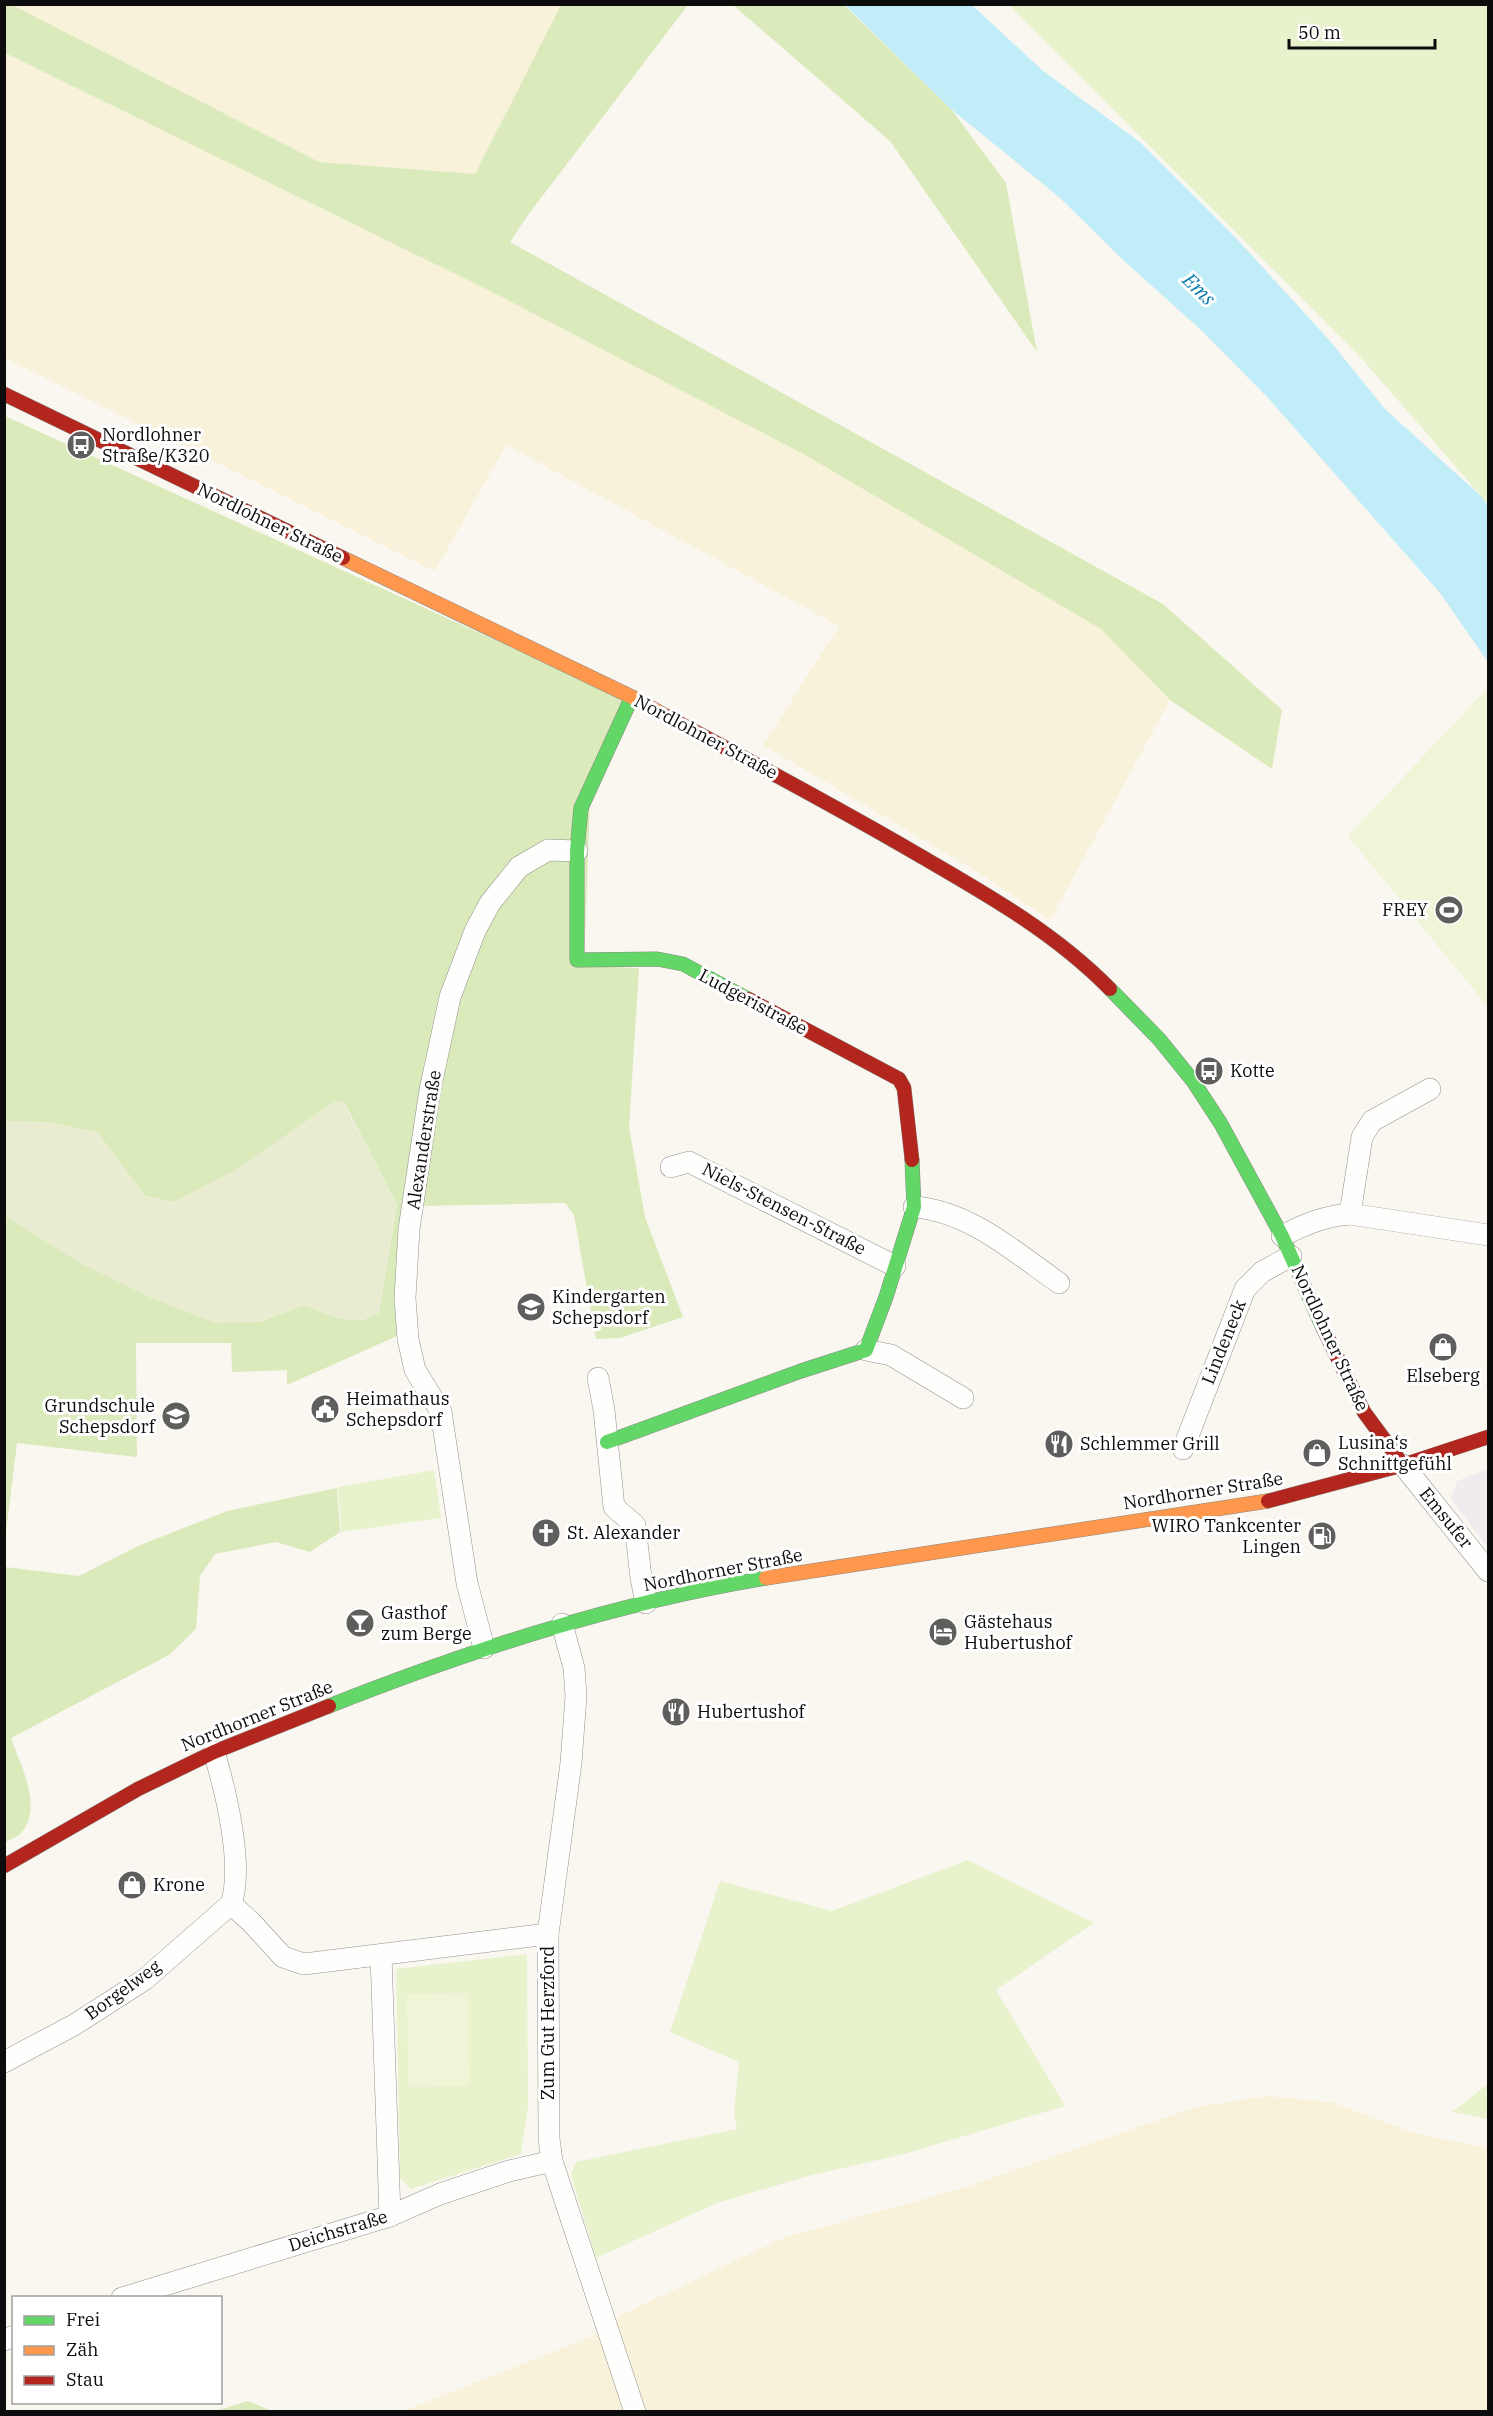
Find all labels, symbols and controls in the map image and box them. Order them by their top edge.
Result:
scale bar [1289,12,1434,50]
text: 50 m [1298,21,1341,44]
water label: Ems [1176,266,1222,311]
place label: Nordlohner Straße/K320 [102,423,210,467]
bus stop icon: Nordlohner Straße/K320 [65,429,97,461]
street label: Nordlohner Straße [194,477,347,568]
street label: Nordlohner Straße [631,689,782,784]
sports icon: FREY [1433,894,1465,926]
place label: FREY [1382,898,1429,921]
street label: Ludgeristraße [695,963,811,1040]
bus stop icon: Kotte [1193,1055,1225,1087]
place label: Kotte [1230,1059,1275,1082]
street label: Alexanderstraße [401,1068,446,1211]
street label: Niels-Stensen-Straße [699,1157,870,1260]
street label: Nordlohner Straße [1286,1261,1374,1415]
place label: Kindergarten Schepsdorf [552,1285,666,1329]
school or university icon: Kindergarten Schepsdorf [515,1291,547,1323]
street label: Lindeneck [1196,1296,1251,1388]
shop icon: Elseberg [1427,1331,1459,1363]
place label: Elseberg [1406,1364,1480,1387]
place label: Heimathaus Schepsdorf [346,1387,450,1431]
public building icon: Heimathaus Schepsdorf [309,1393,341,1425]
place label: Grundschule Schepsdorf [45,1394,157,1438]
school or university icon: Grundschule Schepsdorf [160,1400,192,1432]
restaurant icon: Schlemmer Grill [1043,1428,1075,1460]
place label: Lusina‘s Schnittgefühl [1338,1431,1452,1475]
place label: Schlemmer Grill [1080,1432,1220,1455]
shop icon: Lusina‘s Schnittgefühl [1301,1437,1333,1469]
street label: Nordhorner Straße [1121,1467,1285,1515]
street label: Emsufer [1415,1482,1478,1553]
place label: WIRO Tankcenter Lingen [1152,1514,1301,1558]
church icon: St. Alexander [530,1517,562,1549]
fuel station icon: WIRO Tankcenter Lingen [1306,1520,1338,1552]
place label: St. Alexander [567,1521,680,1544]
street label: Nordhorner Straße [641,1543,804,1596]
place label: Gasthof zum Berge [381,1601,472,1645]
bar icon: Gasthof zum Berge [344,1607,376,1639]
place label: Gästehaus Hubertushof [964,1610,1074,1654]
hotel icon: Gästehaus Hubertushof [927,1616,959,1648]
street label: Nordhorner Straße [178,1675,336,1756]
restaurant icon: Hubertushof [660,1696,692,1728]
place label: Hubertushof [697,1700,807,1723]
shop icon: Krone [116,1869,148,1901]
place label: Krone [153,1873,205,1896]
street label: Zum Gut Herzford [536,1946,559,2100]
street label: Borgelweg [80,1954,165,2025]
street label: Deichstraße [285,2205,390,2257]
legend [12,2296,222,2404]
text: Frei [66,2308,100,2331]
text: Zäh [66,2338,99,2361]
text: Stau [66,2368,104,2391]

